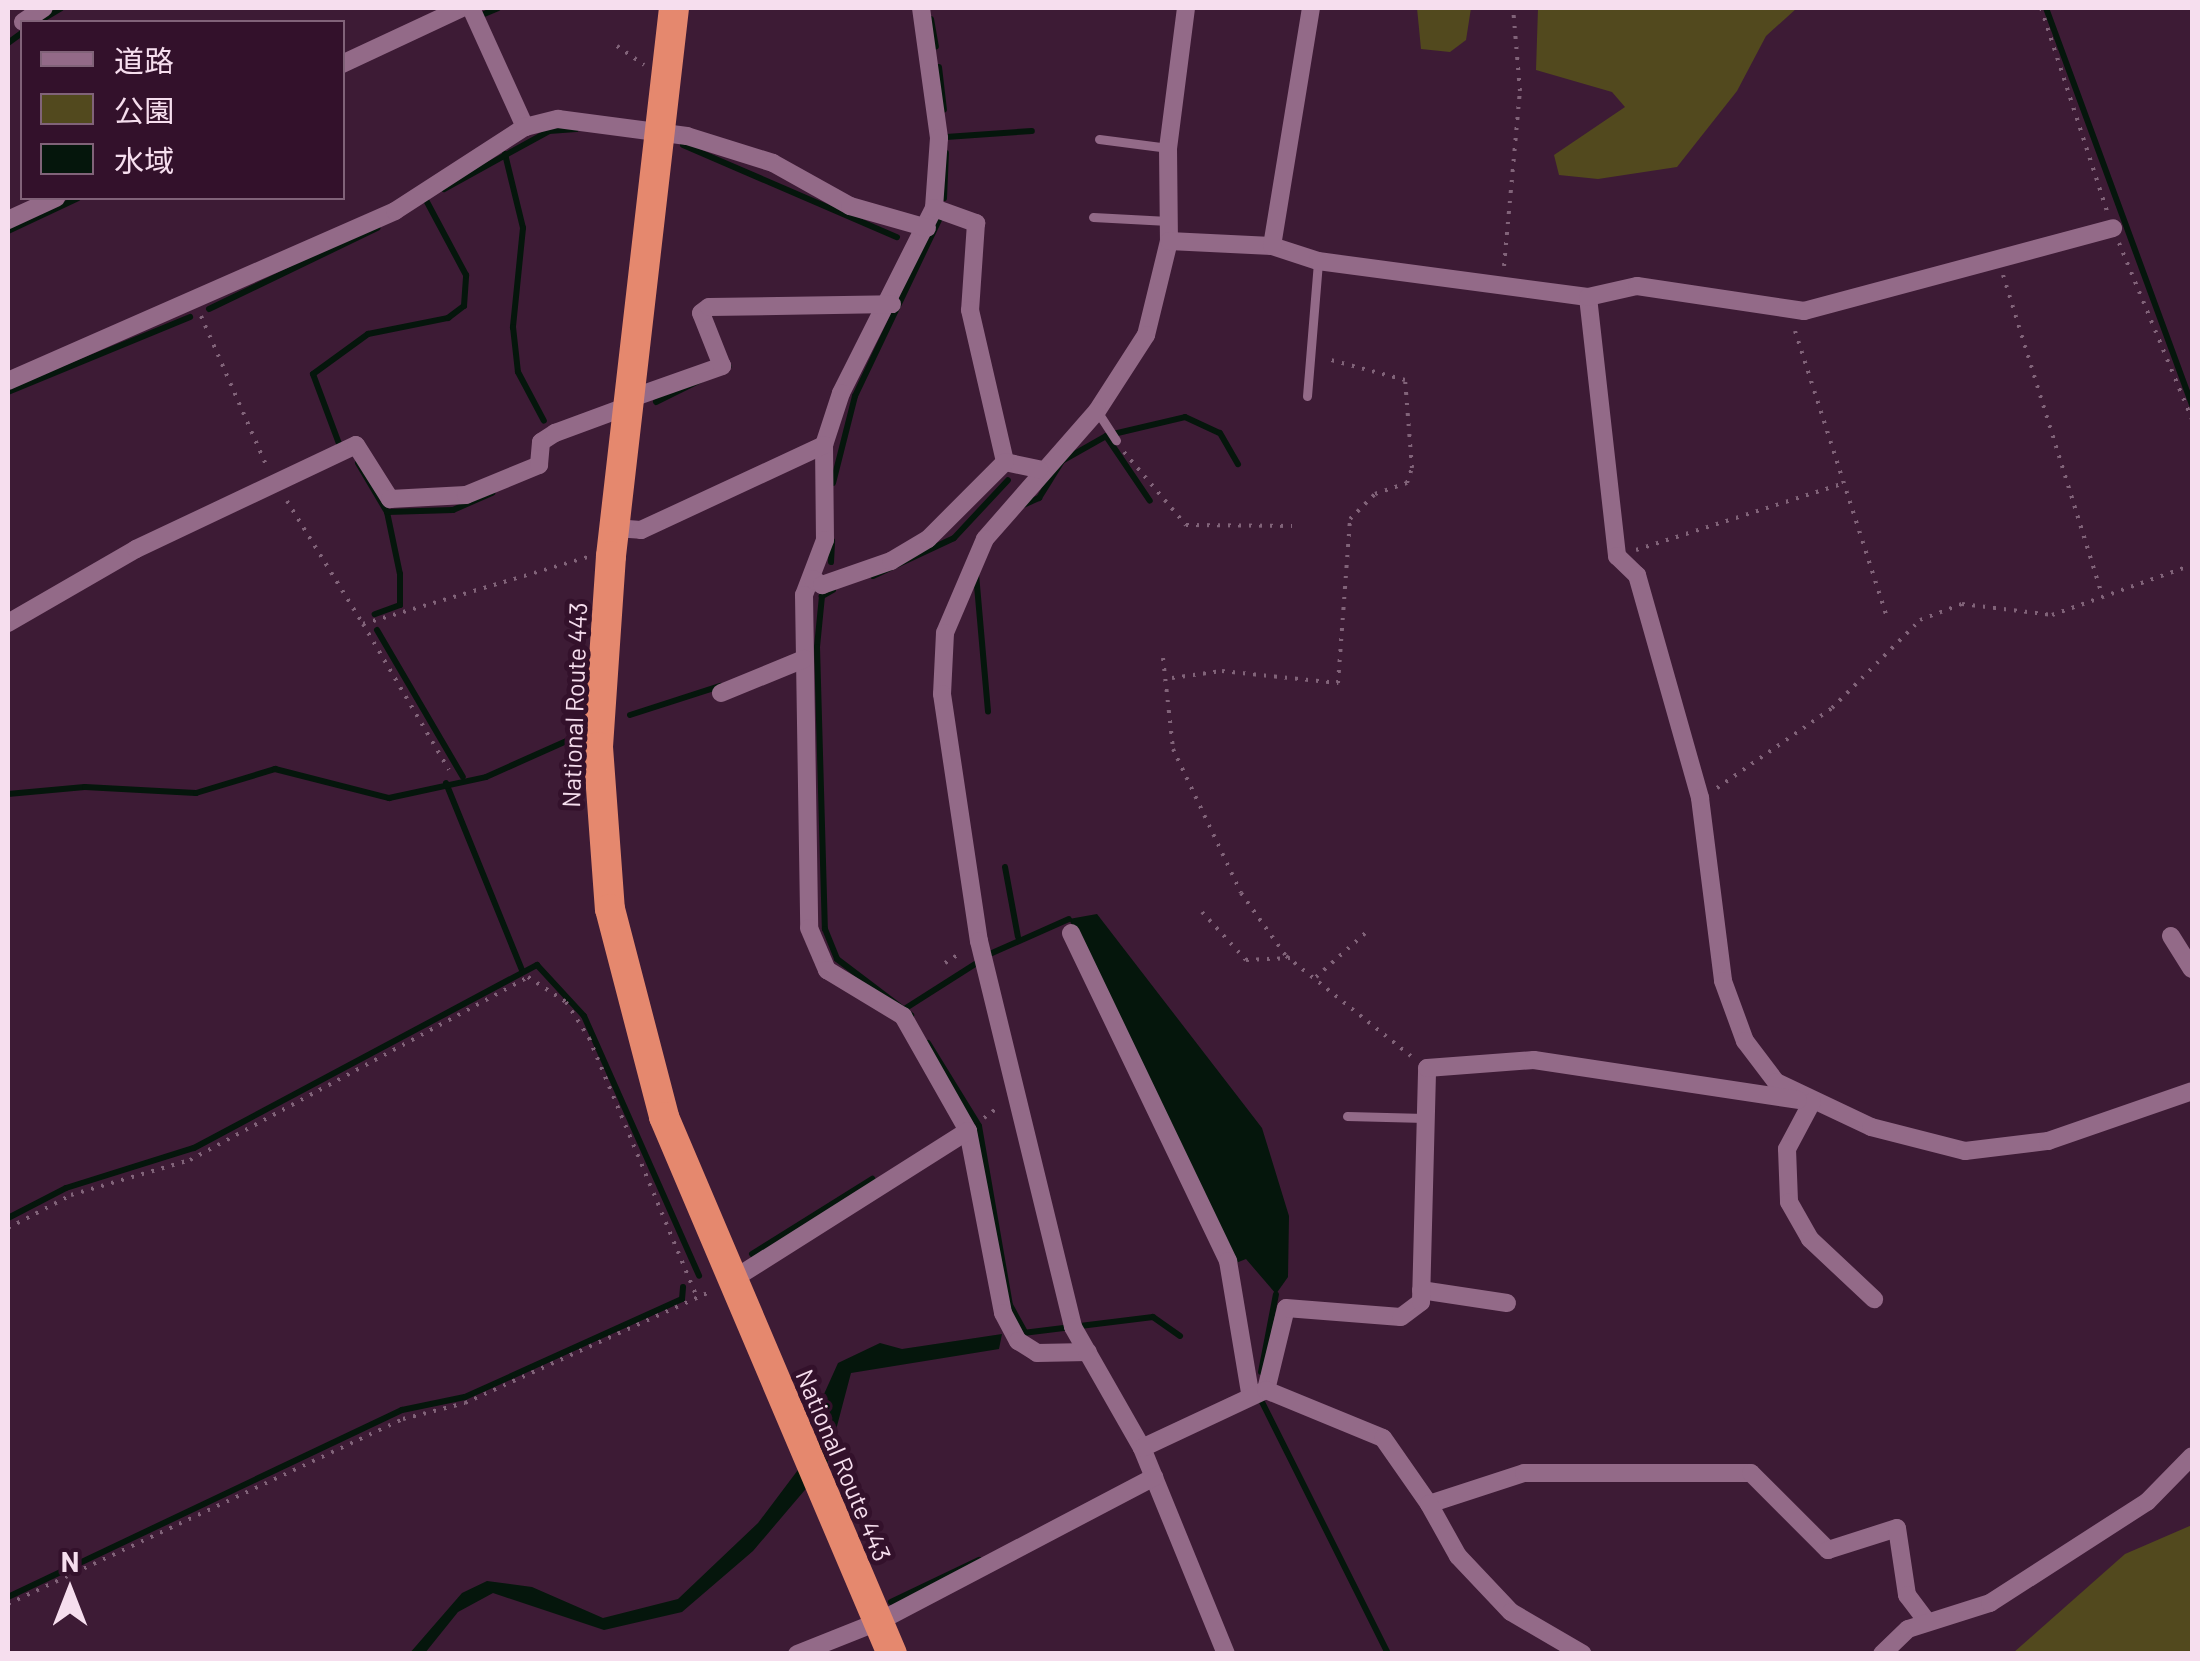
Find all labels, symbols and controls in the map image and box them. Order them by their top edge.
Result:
legend [20,20,345,200]
text: 道路 [114,42,174,78]
text: 公園 [114,92,174,128]
text: 水域 [114,142,174,178]
street label: National Route 443 [555,602,593,808]
street label: National Route 443 [790,1365,898,1565]
north arrow [20,1541,120,1641]
text: N [61,1544,79,1578]

